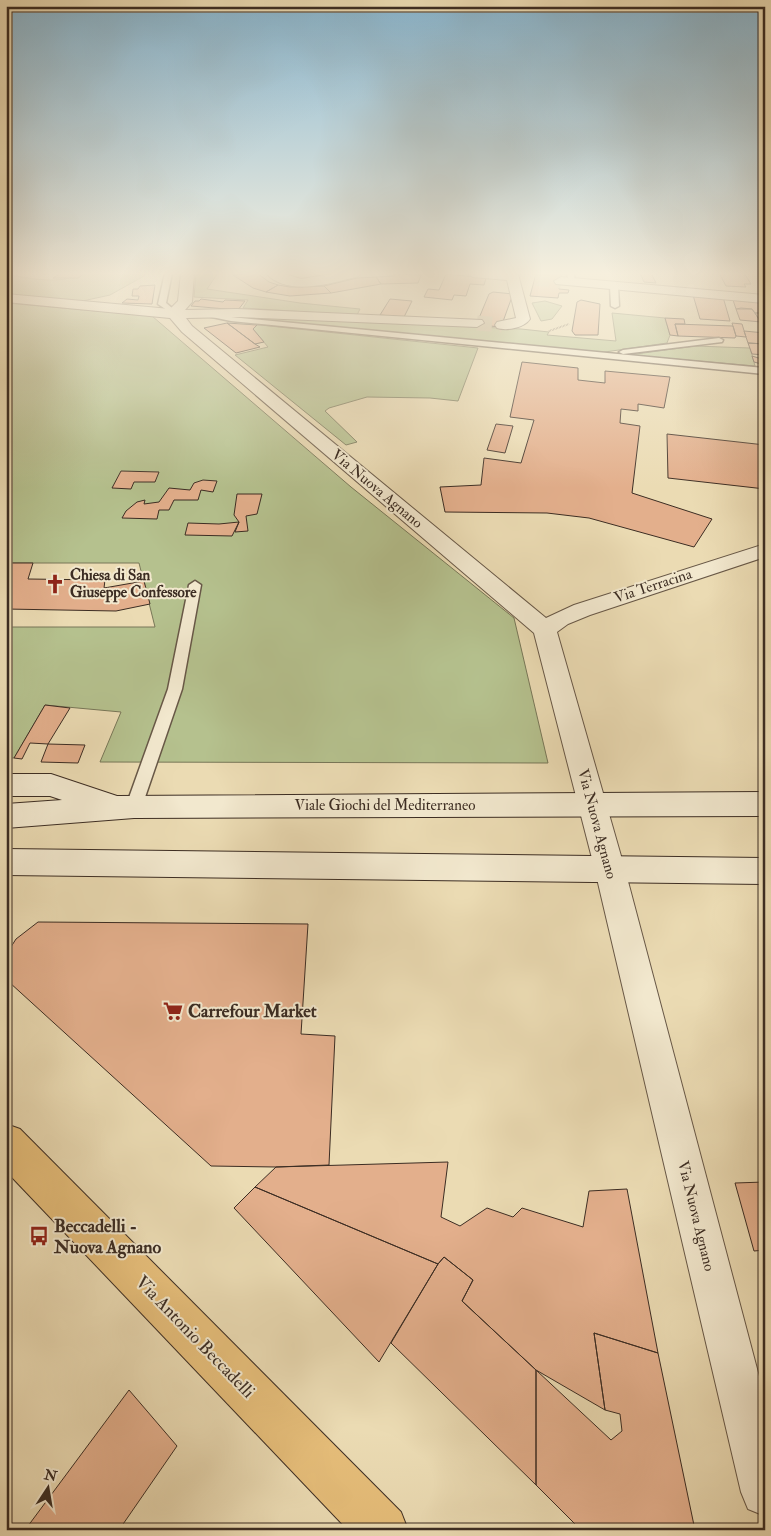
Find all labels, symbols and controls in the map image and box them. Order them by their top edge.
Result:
street label: Via Nuova Agnano [328,445,426,533]
street label: Via Terracina [612,564,695,607]
place label: Chiesa di San Giuseppe Confessore [70,566,197,603]
church icon: Chiesa di San Giuseppe Confessore [44,573,66,595]
street label: Via Nuova Agnano [573,767,621,881]
street label: Viale Giochi del Mediterraneo [295,796,475,815]
supermarket icon: Carrefour Market [162,1000,184,1022]
place label: Carrefour Market [188,1000,317,1023]
street label: Via Nuova Agnano [673,1159,719,1273]
place label: Beccadelli - Nuova Agnano [53,1215,162,1259]
bus stop icon: Beccadelli - Nuova Agnano [28,1225,50,1247]
street label: Via Antonio Beccadelli [131,1271,260,1403]
north arrow [22,1464,72,1514]
text: N [42,1466,59,1485]

